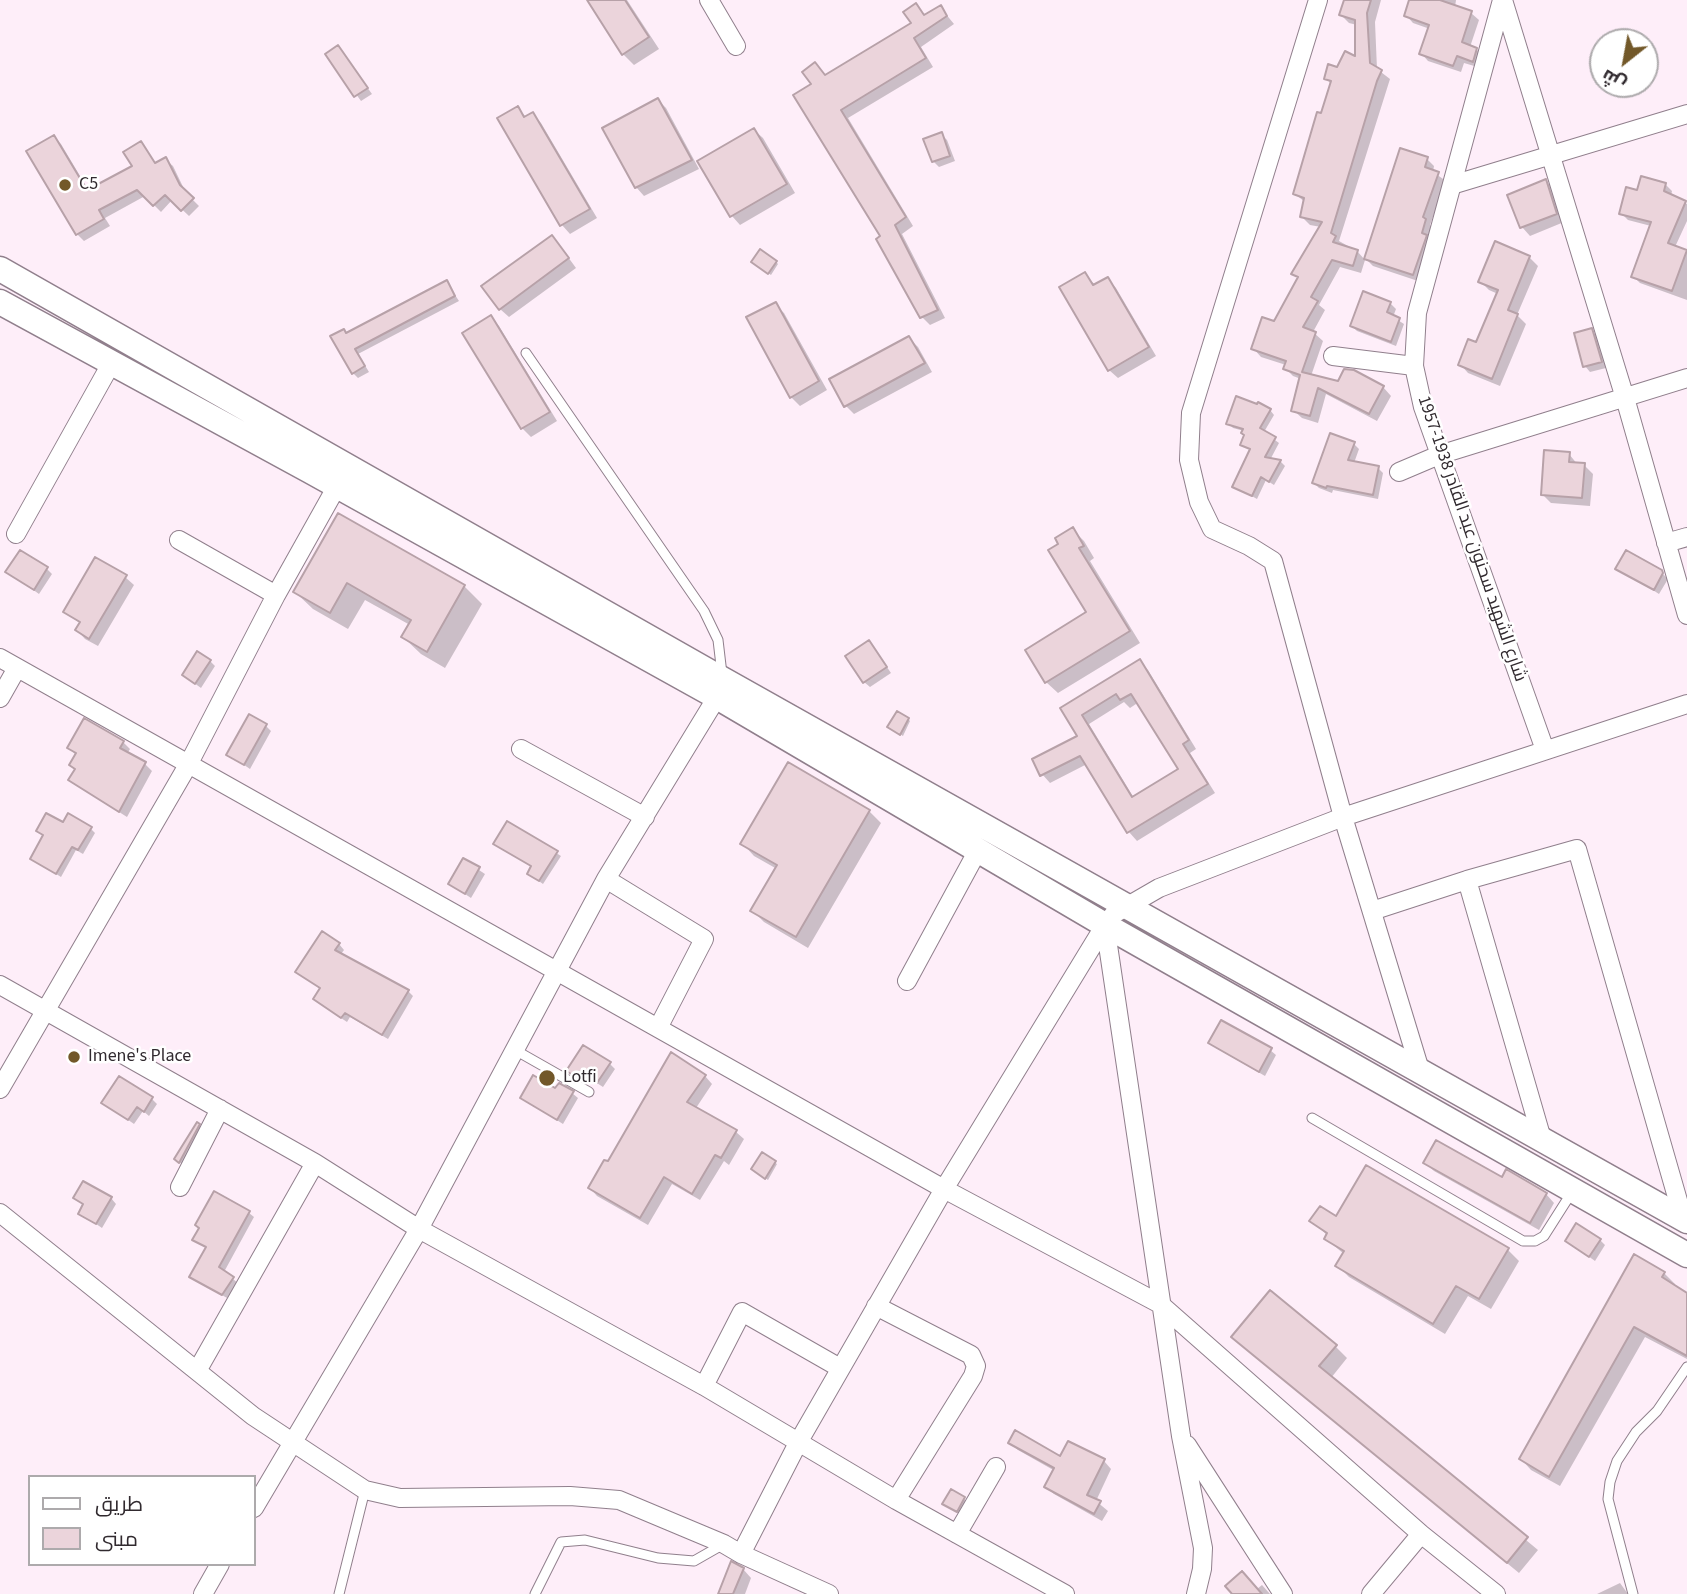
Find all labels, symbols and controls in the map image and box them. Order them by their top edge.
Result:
north arrow [1589,28,1659,98]
text: ش [1597,62,1631,98]
place label: C5 [79,174,98,196]
marker: C5 [57,177,73,193]
street label: شارع الشهيد سحنون عبد القادر 1938-1957 [1412,393,1530,685]
place label: Imene's Place [88,1046,191,1068]
marker: Imene's Place [66,1049,82,1065]
place label: Lotfi [563,1067,597,1089]
marker: Lotfi [537,1068,557,1088]
legend [28,1475,256,1566]
text: طريق [95,1489,143,1519]
text: مبنى [95,1524,138,1554]

